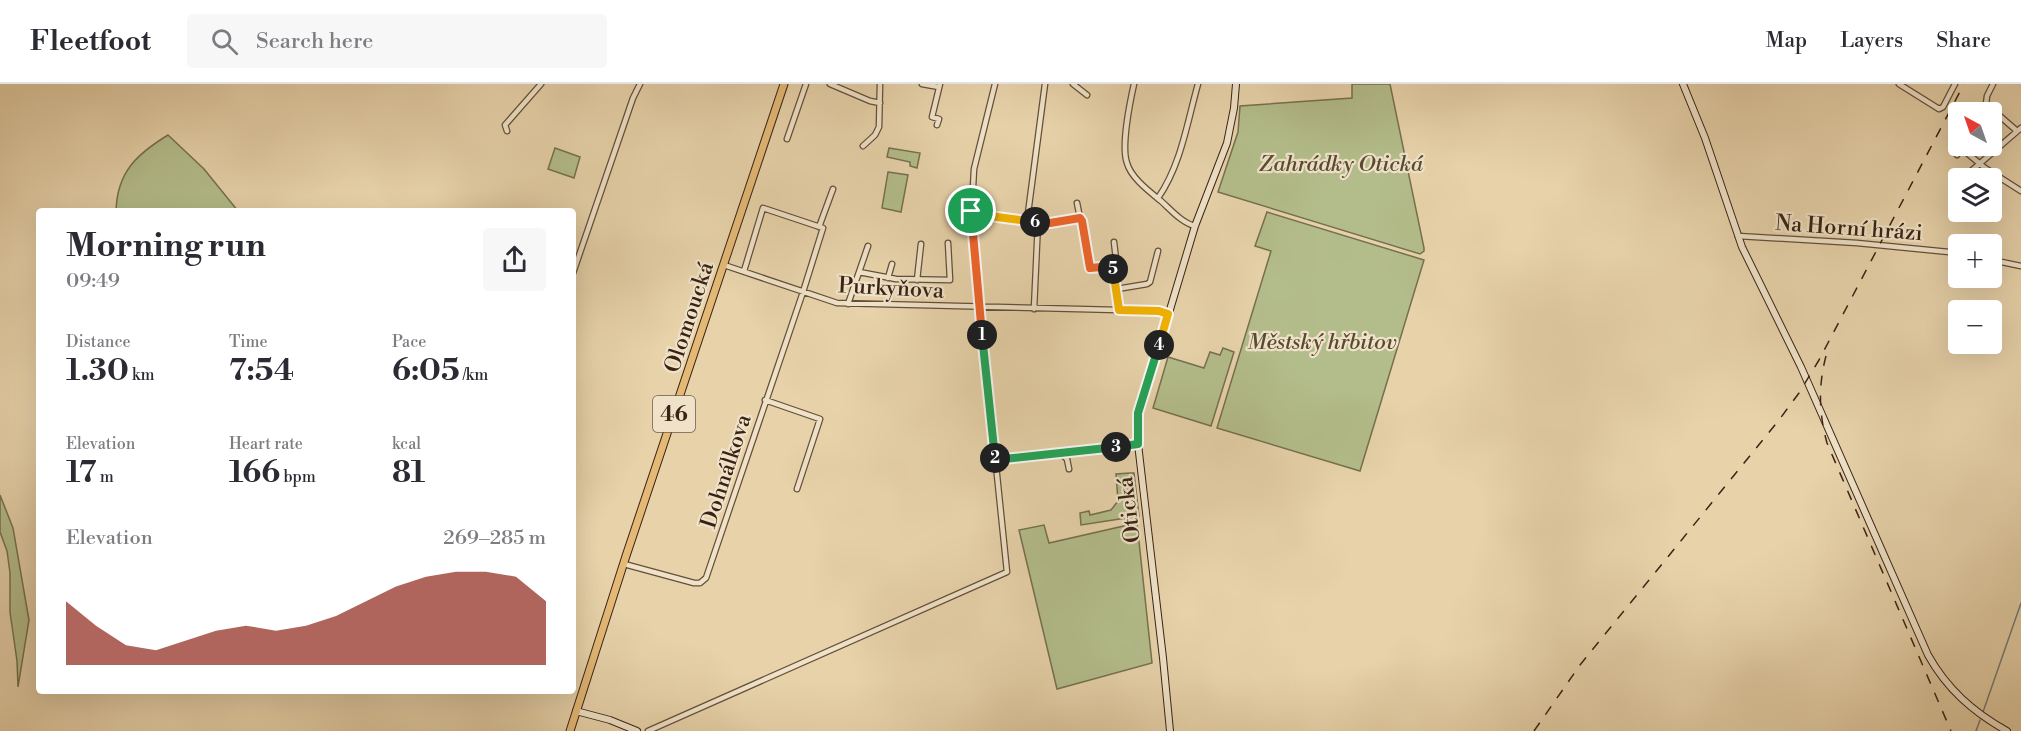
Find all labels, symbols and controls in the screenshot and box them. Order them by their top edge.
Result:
search box [187,14,607,68]
text: Fleetfoot [30,24,151,59]
icon: search [208,25,241,58]
text: Search here [256,28,373,55]
text: Map [1766,28,1807,54]
text: Layers [1840,28,1903,54]
text: Share [1936,28,1991,54]
north arrow [1948,102,2002,156]
map controls [1948,102,2002,354]
park label: Zahrádky Otická [1259,151,1424,178]
button: layers [1948,168,2002,222]
pin [945,185,996,236]
icon: arrive [954,194,987,227]
pin: 6 [1020,207,1050,237]
street label: Na Horní hrázi [1774,210,1924,247]
text: 6 [1030,212,1040,232]
text: Morning run [66,226,266,267]
button: share [483,228,546,291]
button: + [1948,234,2002,288]
pin: 5 [1098,254,1128,284]
street label: Olomoucká [659,258,720,376]
text: 5 [1108,259,1118,279]
text: 09:49 [66,269,120,294]
street label: Purkyňova [837,272,945,305]
button: − [1948,300,2002,354]
pin: 1 [967,320,997,350]
text: 1 [978,325,986,345]
park label: Městský hřbitov [1247,329,1397,356]
pin: 4 [1144,330,1174,360]
text: Distance [66,332,131,352]
text: Time [229,332,268,352]
text: Pace [392,332,426,352]
text: 4 [1154,335,1164,355]
text: 1.30 [66,352,129,390]
text: 7:54 [229,352,294,390]
text: 6:05 [392,352,460,390]
text: km [129,365,154,385]
text: /km [460,365,488,385]
road number: 46 [653,396,695,432]
street label: Dohnálkova [695,410,758,532]
pin: 3 [1101,432,1131,462]
text: Elevation [66,434,135,454]
text: Heart rate [229,434,303,454]
text: kcal [392,434,421,454]
text: 3 [1111,437,1121,457]
pin: 2 [980,443,1010,473]
text: 2 [990,448,1000,468]
text: 17 [66,454,96,492]
text: 166 [229,454,280,492]
text: 81 [392,454,425,492]
text: m [96,467,114,487]
text: bpm [280,467,316,487]
street label: Otická [1112,474,1147,545]
text: Elevation [66,526,153,551]
text: 269–285 m [443,526,546,551]

